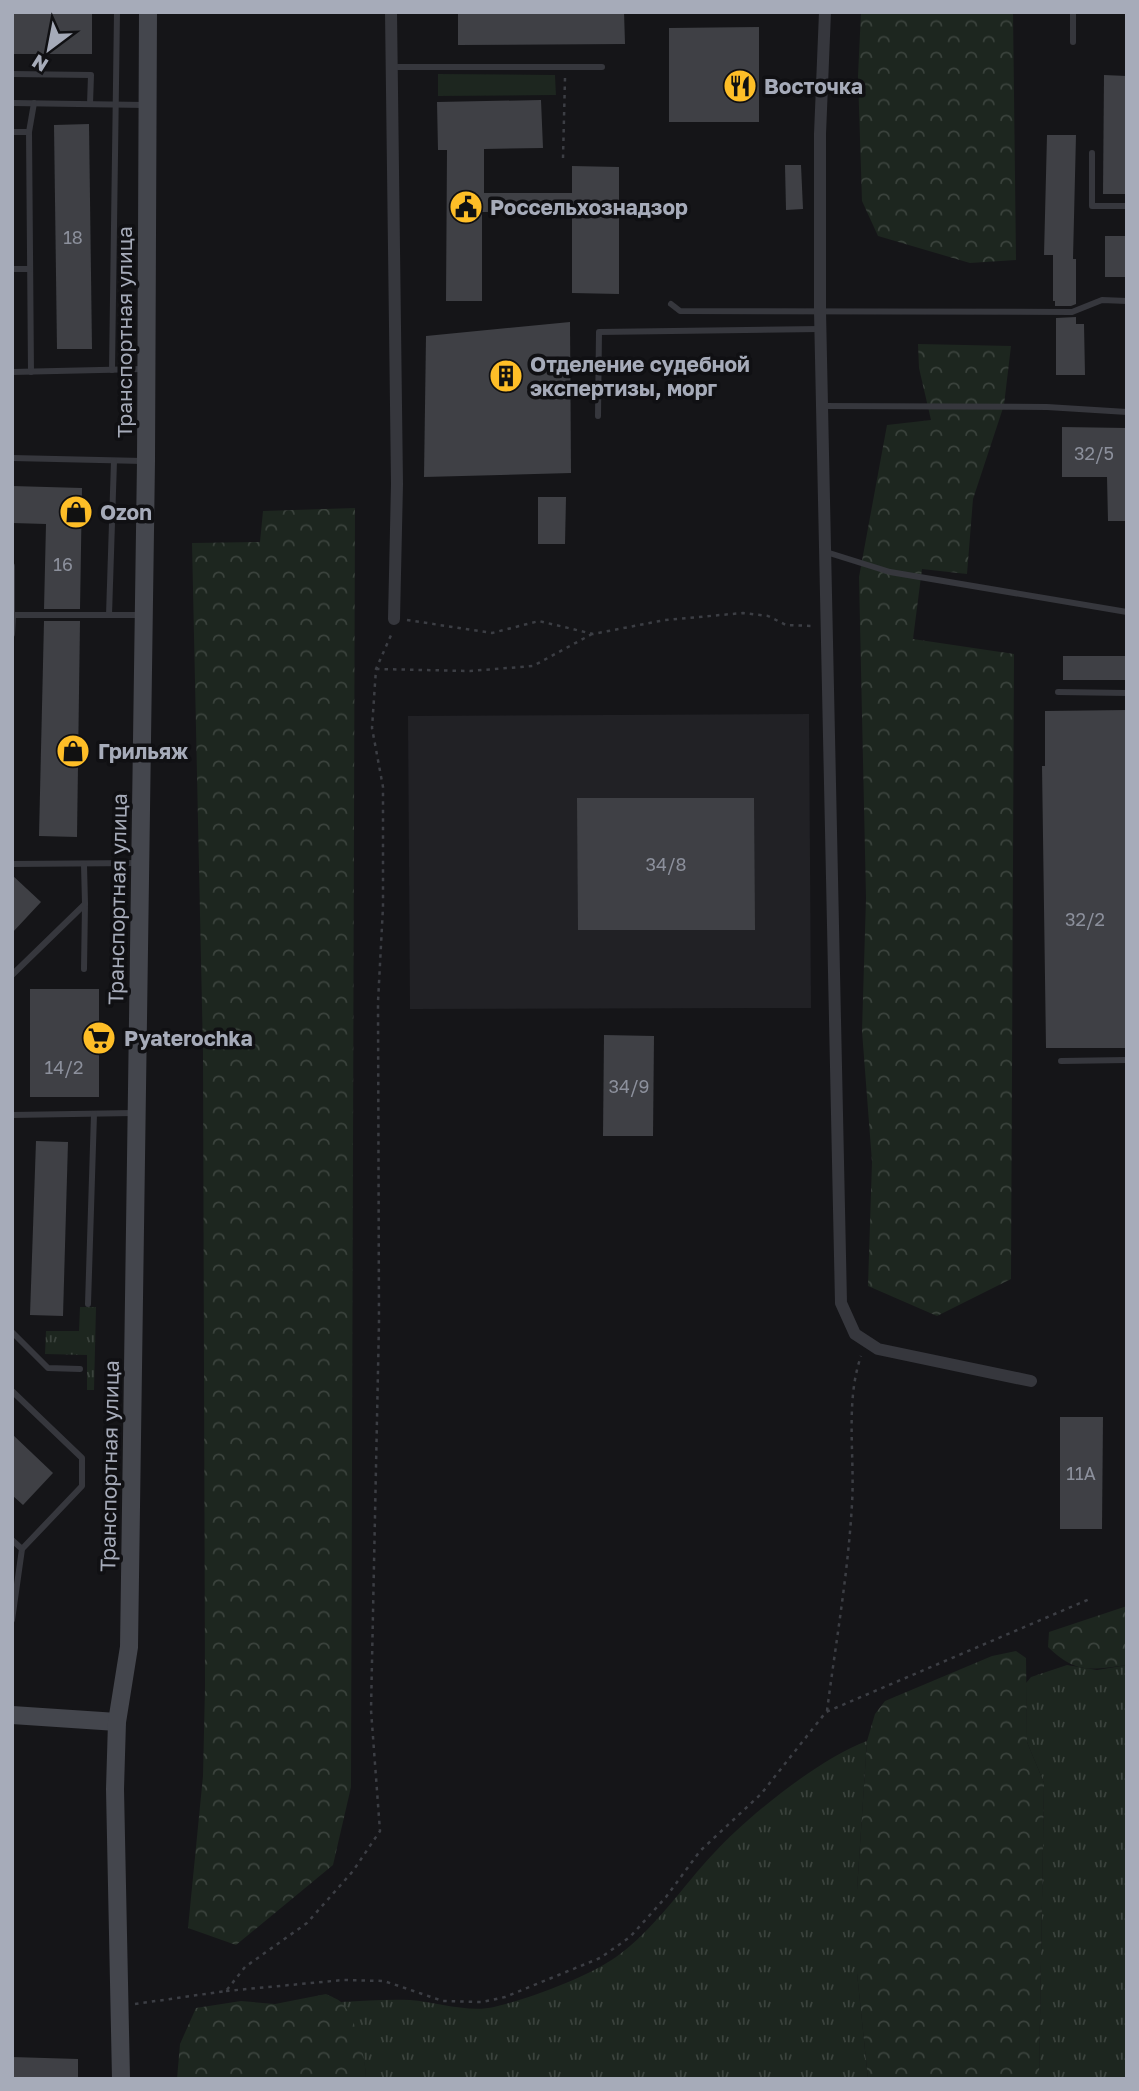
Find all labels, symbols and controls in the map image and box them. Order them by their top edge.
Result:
north arrow [14,14,84,84]
text: N [28,50,52,77]
restaurant icon: Восточка [721,67,759,105]
place label: Восточка [764,73,863,99]
public building icon: Россельхознадзор [447,188,485,226]
place label: Россельхознадзор [490,194,688,220]
house number: 18 [63,226,83,248]
street label: Транспортная улица [111,226,137,438]
place label: Отделение судебной экспертизы, морг [530,351,750,401]
building icon: Отделение судебной экспертизы, морг [487,357,525,395]
house number: 32/5 [1074,442,1114,464]
shop icon: Ozon [57,493,95,531]
place label: Ozon [100,499,152,525]
house number: 16 [53,553,73,575]
shop icon: Грильяж [54,732,92,770]
place label: Грильяж [98,738,189,764]
street label: Транспортная улица [102,793,132,1005]
house number: 34/8 [645,853,687,875]
house number: 32/2 [1065,908,1105,930]
supermarket icon: Pyaterochka [80,1019,118,1057]
place label: Pyaterochka [124,1025,253,1051]
house number: 14/2 [45,1056,83,1078]
house number: 34/9 [608,1075,650,1097]
street label: Транспортная улица [94,1360,124,1572]
house number: 11А [1066,1462,1096,1484]

